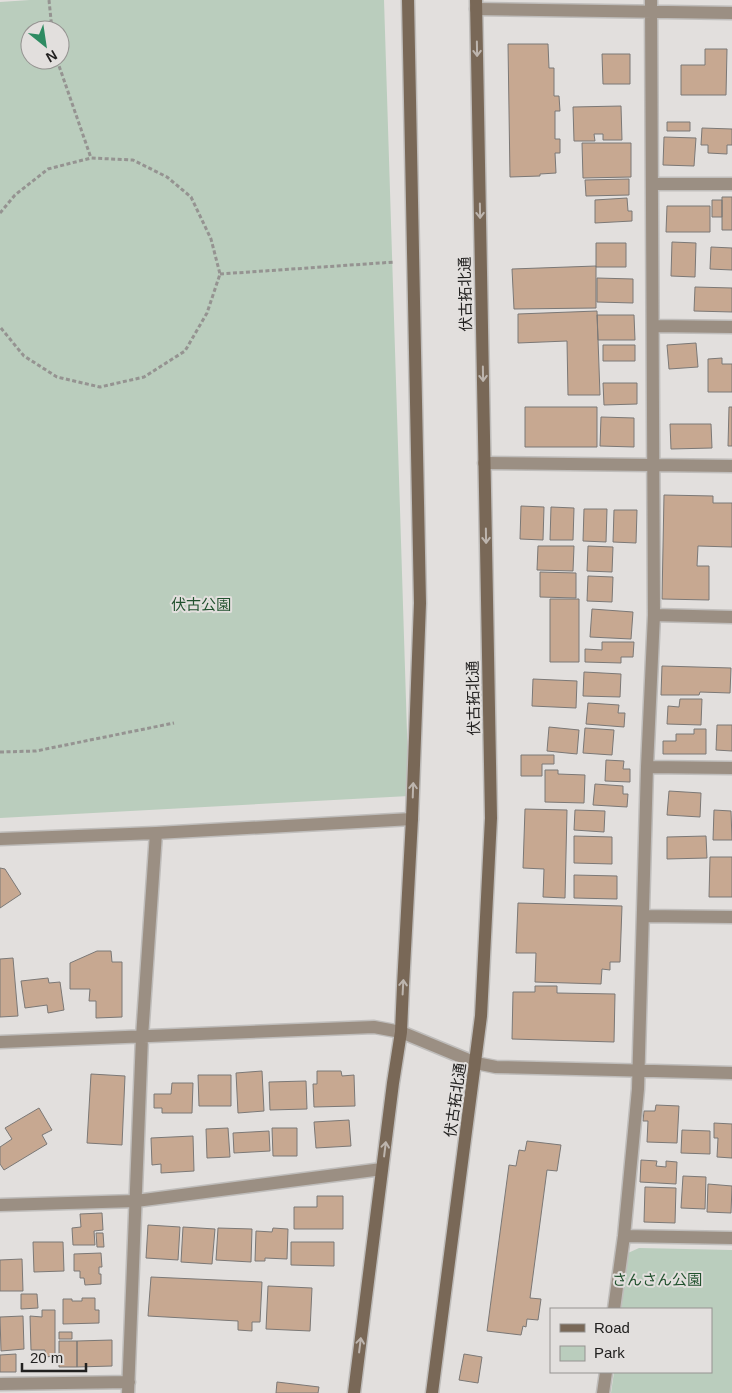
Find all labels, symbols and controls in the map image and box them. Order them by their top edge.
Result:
north arrow [20,20,70,70]
one-way arrow [472,40,482,56]
text: N [43,47,60,66]
one-way arrow [475,202,485,219]
street label: 伏古拓北通 [456,256,474,332]
one-way arrow [478,365,488,381]
one-way arrow [481,528,491,544]
park label: 伏古公園 [171,596,231,613]
street label: 伏古拓北通 [464,660,482,736]
one-way arrow [409,782,418,798]
one-way arrow [399,980,408,996]
street label: 伏古拓北通 [441,1062,469,1138]
one-way arrow [380,1141,390,1157]
park label: さんさん公園 [612,1271,702,1288]
legend [550,1308,712,1373]
text: Road [594,1319,630,1336]
one-way arrow [356,1337,366,1353]
scale bar [22,1340,86,1372]
text: Park [594,1344,625,1361]
text: 20 m [30,1349,63,1366]

